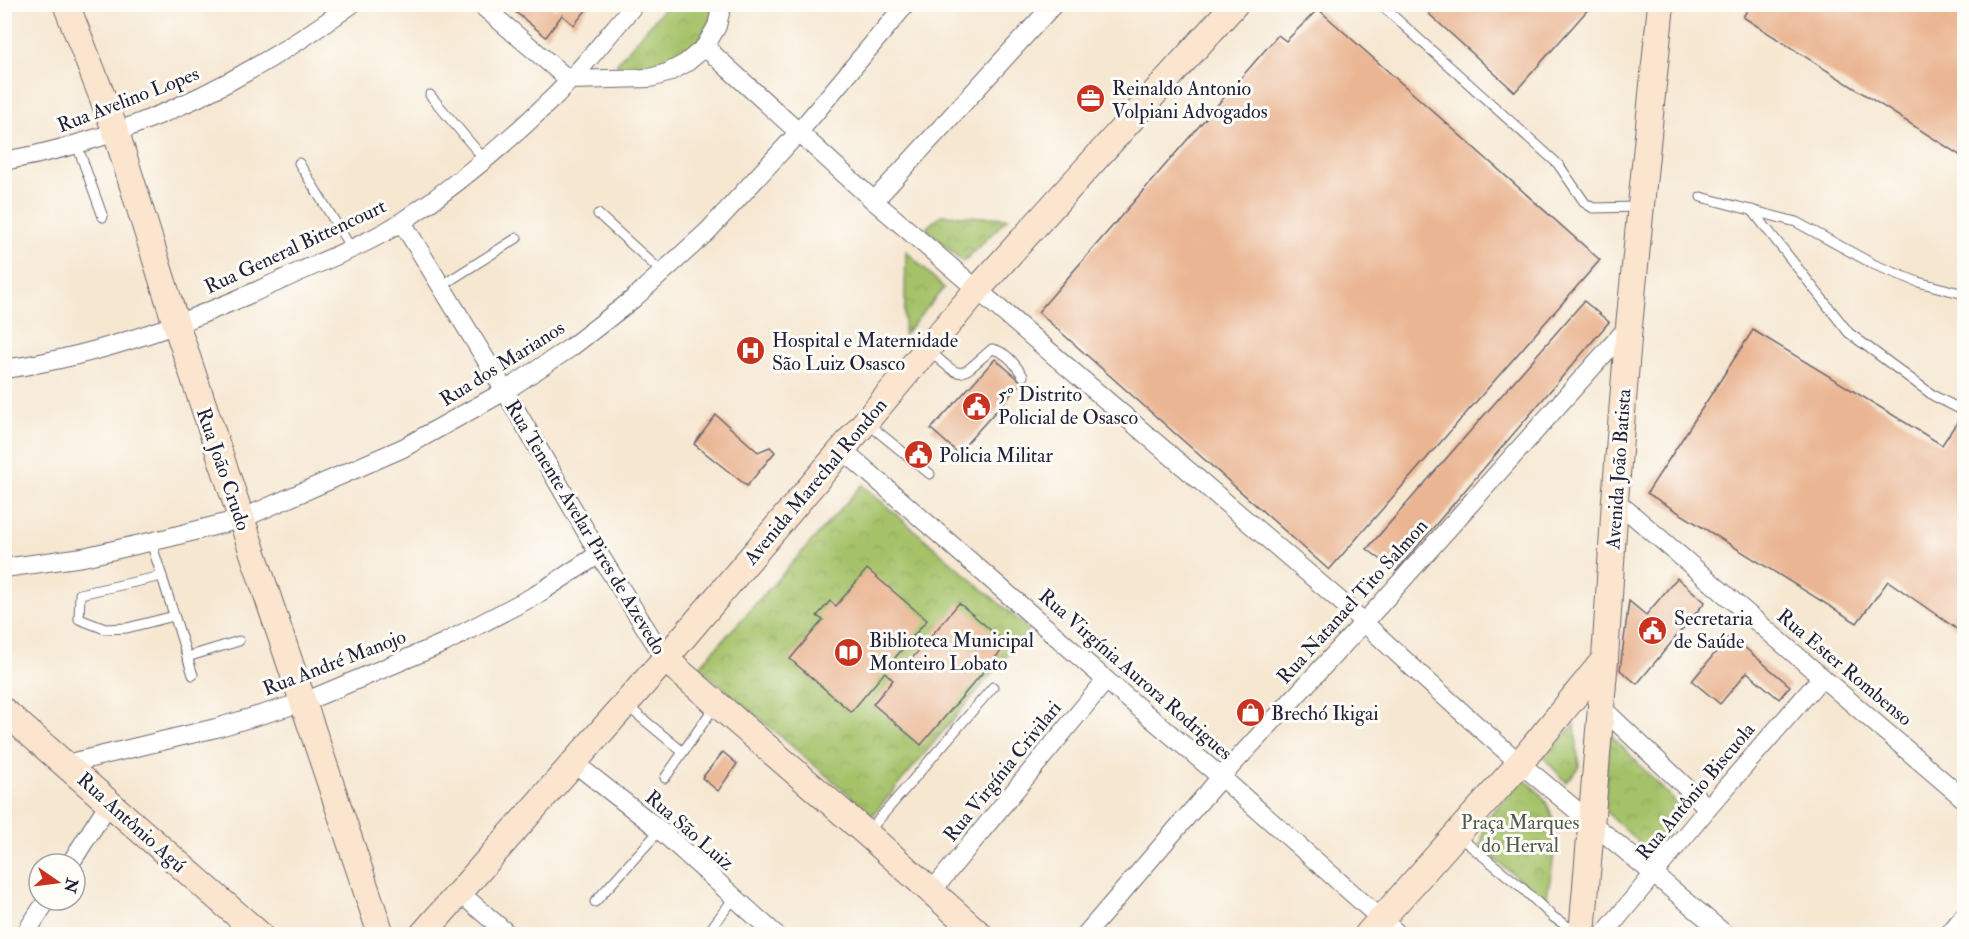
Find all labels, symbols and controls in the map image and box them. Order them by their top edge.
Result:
street label: Rua Avelino Lopes [54,61,203,139]
place label: Reinaldo Antonio Volpiani Advogados [1112,76,1268,125]
office icon: Reinaldo Antonio Volpiani Advogados [1075,83,1107,115]
street label: Rua General Bittencourt [200,193,390,300]
street label: Rua dos Marianos [435,315,569,412]
place label: Hospital e Maternidade São Luiz Osasco [772,328,958,376]
hospital icon: Hospital e Maternidade São Luiz Osasco [735,335,767,367]
place label: 5º Distrito Policial de Osasco [998,382,1138,430]
street label: Avenida João Batista [1600,387,1637,551]
public building icon: 5º Distrito Policial de Osasco [961,390,993,422]
street label: Avenida Marechal Rondon [738,393,892,571]
street label: Rua Tenente Avelar Pires de Azevedo [499,395,672,659]
street label: Rua João Crudo [191,405,256,534]
public building icon: Policia Militar [902,439,934,471]
place label: Policia Militar [939,443,1054,468]
street label: Rua Natanael Tito Salmon [1272,514,1433,689]
street label: Rua Virgínia Aurora Rodrigues [1034,583,1238,765]
street label: Rua Ester Rombenso [1772,604,1917,731]
place label: Secretaria de Saúde [1674,606,1754,654]
public building icon: Secretaria de Saúde [1637,614,1669,646]
street label: Rua André Manojo [259,624,409,701]
place label: Biblioteca Municipal Monteiro Lobato [869,628,1034,676]
library icon: Biblioteca Municipal Monteiro Lobato [832,636,864,668]
street label: Rua Virgínia Crivilari [938,696,1067,847]
shop icon: Brechó Ikigai [1234,697,1266,729]
place label: Brechó Ikigai [1271,701,1379,726]
street label: Rua Antônio Biscuola [1631,717,1761,865]
street label: Rua Antônio Agú [72,767,191,878]
street label: Rua São Luiz [640,785,740,876]
park label: Praça Marques do Herval [1461,810,1579,858]
north arrow [27,852,87,912]
text: N [59,875,82,895]

